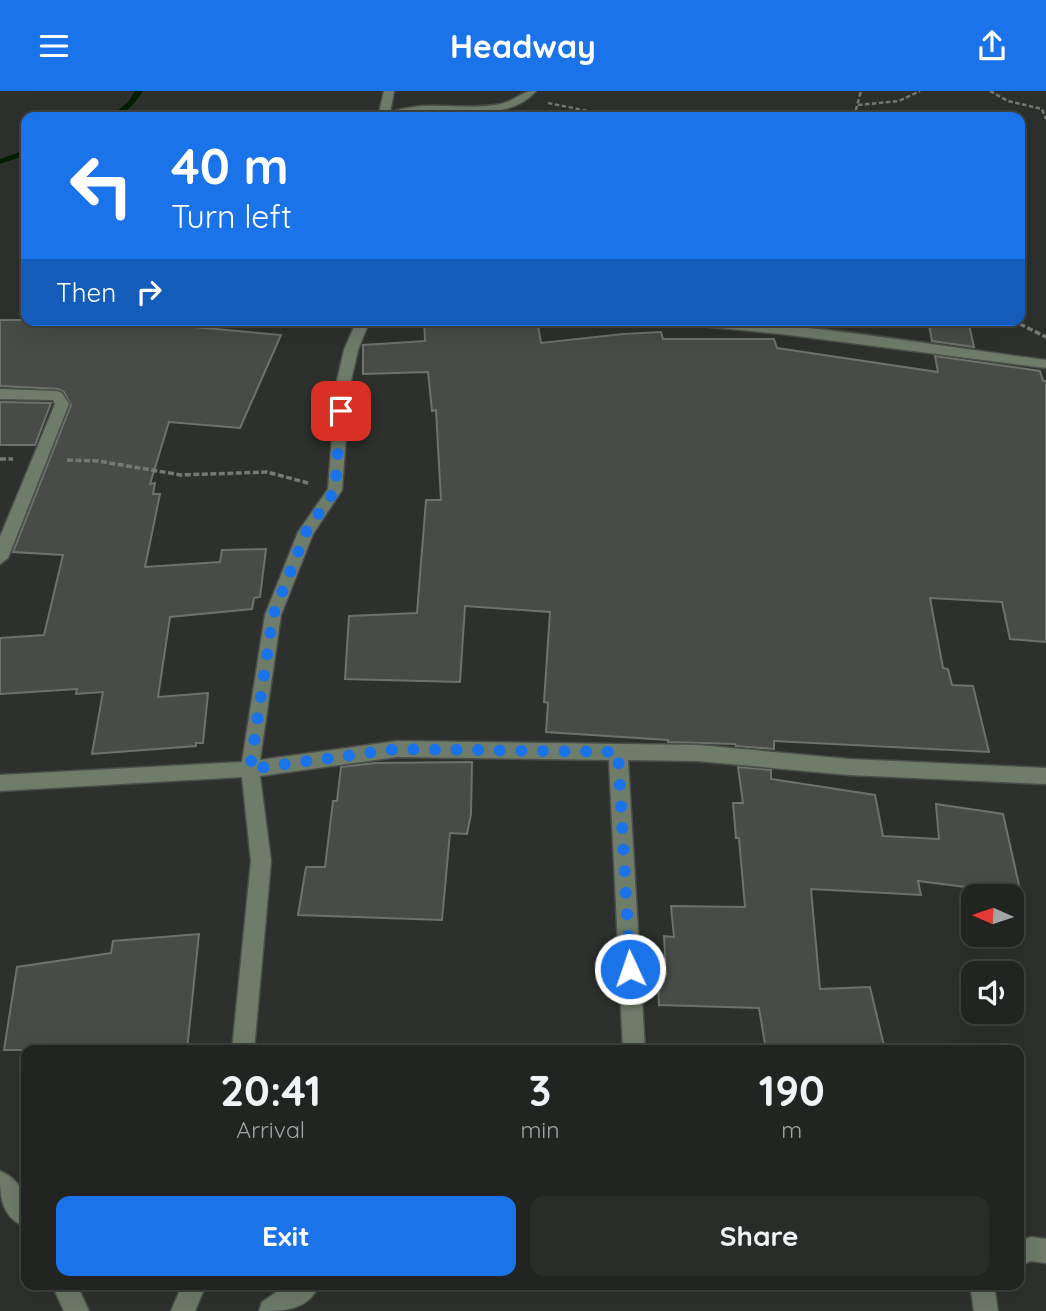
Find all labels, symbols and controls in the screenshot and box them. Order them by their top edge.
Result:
text: Headway [450,26,596,66]
icon: menu [35,27,73,65]
icon: share [973,27,1011,65]
text: 40 m [171,135,289,196]
icon: left [56,140,147,231]
text: Turn left [171,196,292,236]
icon: right [130,273,168,311]
text: Then [56,276,116,309]
pin [311,381,371,441]
icon: arrive [322,392,360,430]
north arrow [961,884,1024,947]
map controls [961,884,1024,1024]
position arrow [593,932,667,1006]
button: sound [961,961,1024,1024]
text: 20:41 [220,1064,321,1117]
text: 3 [529,1064,551,1117]
text: 190 [759,1064,825,1117]
text: Arrival [236,1115,305,1144]
text: min [520,1115,560,1144]
text: m [781,1115,802,1144]
button: Exit [56,1196,516,1276]
button: Share [530,1196,989,1276]

